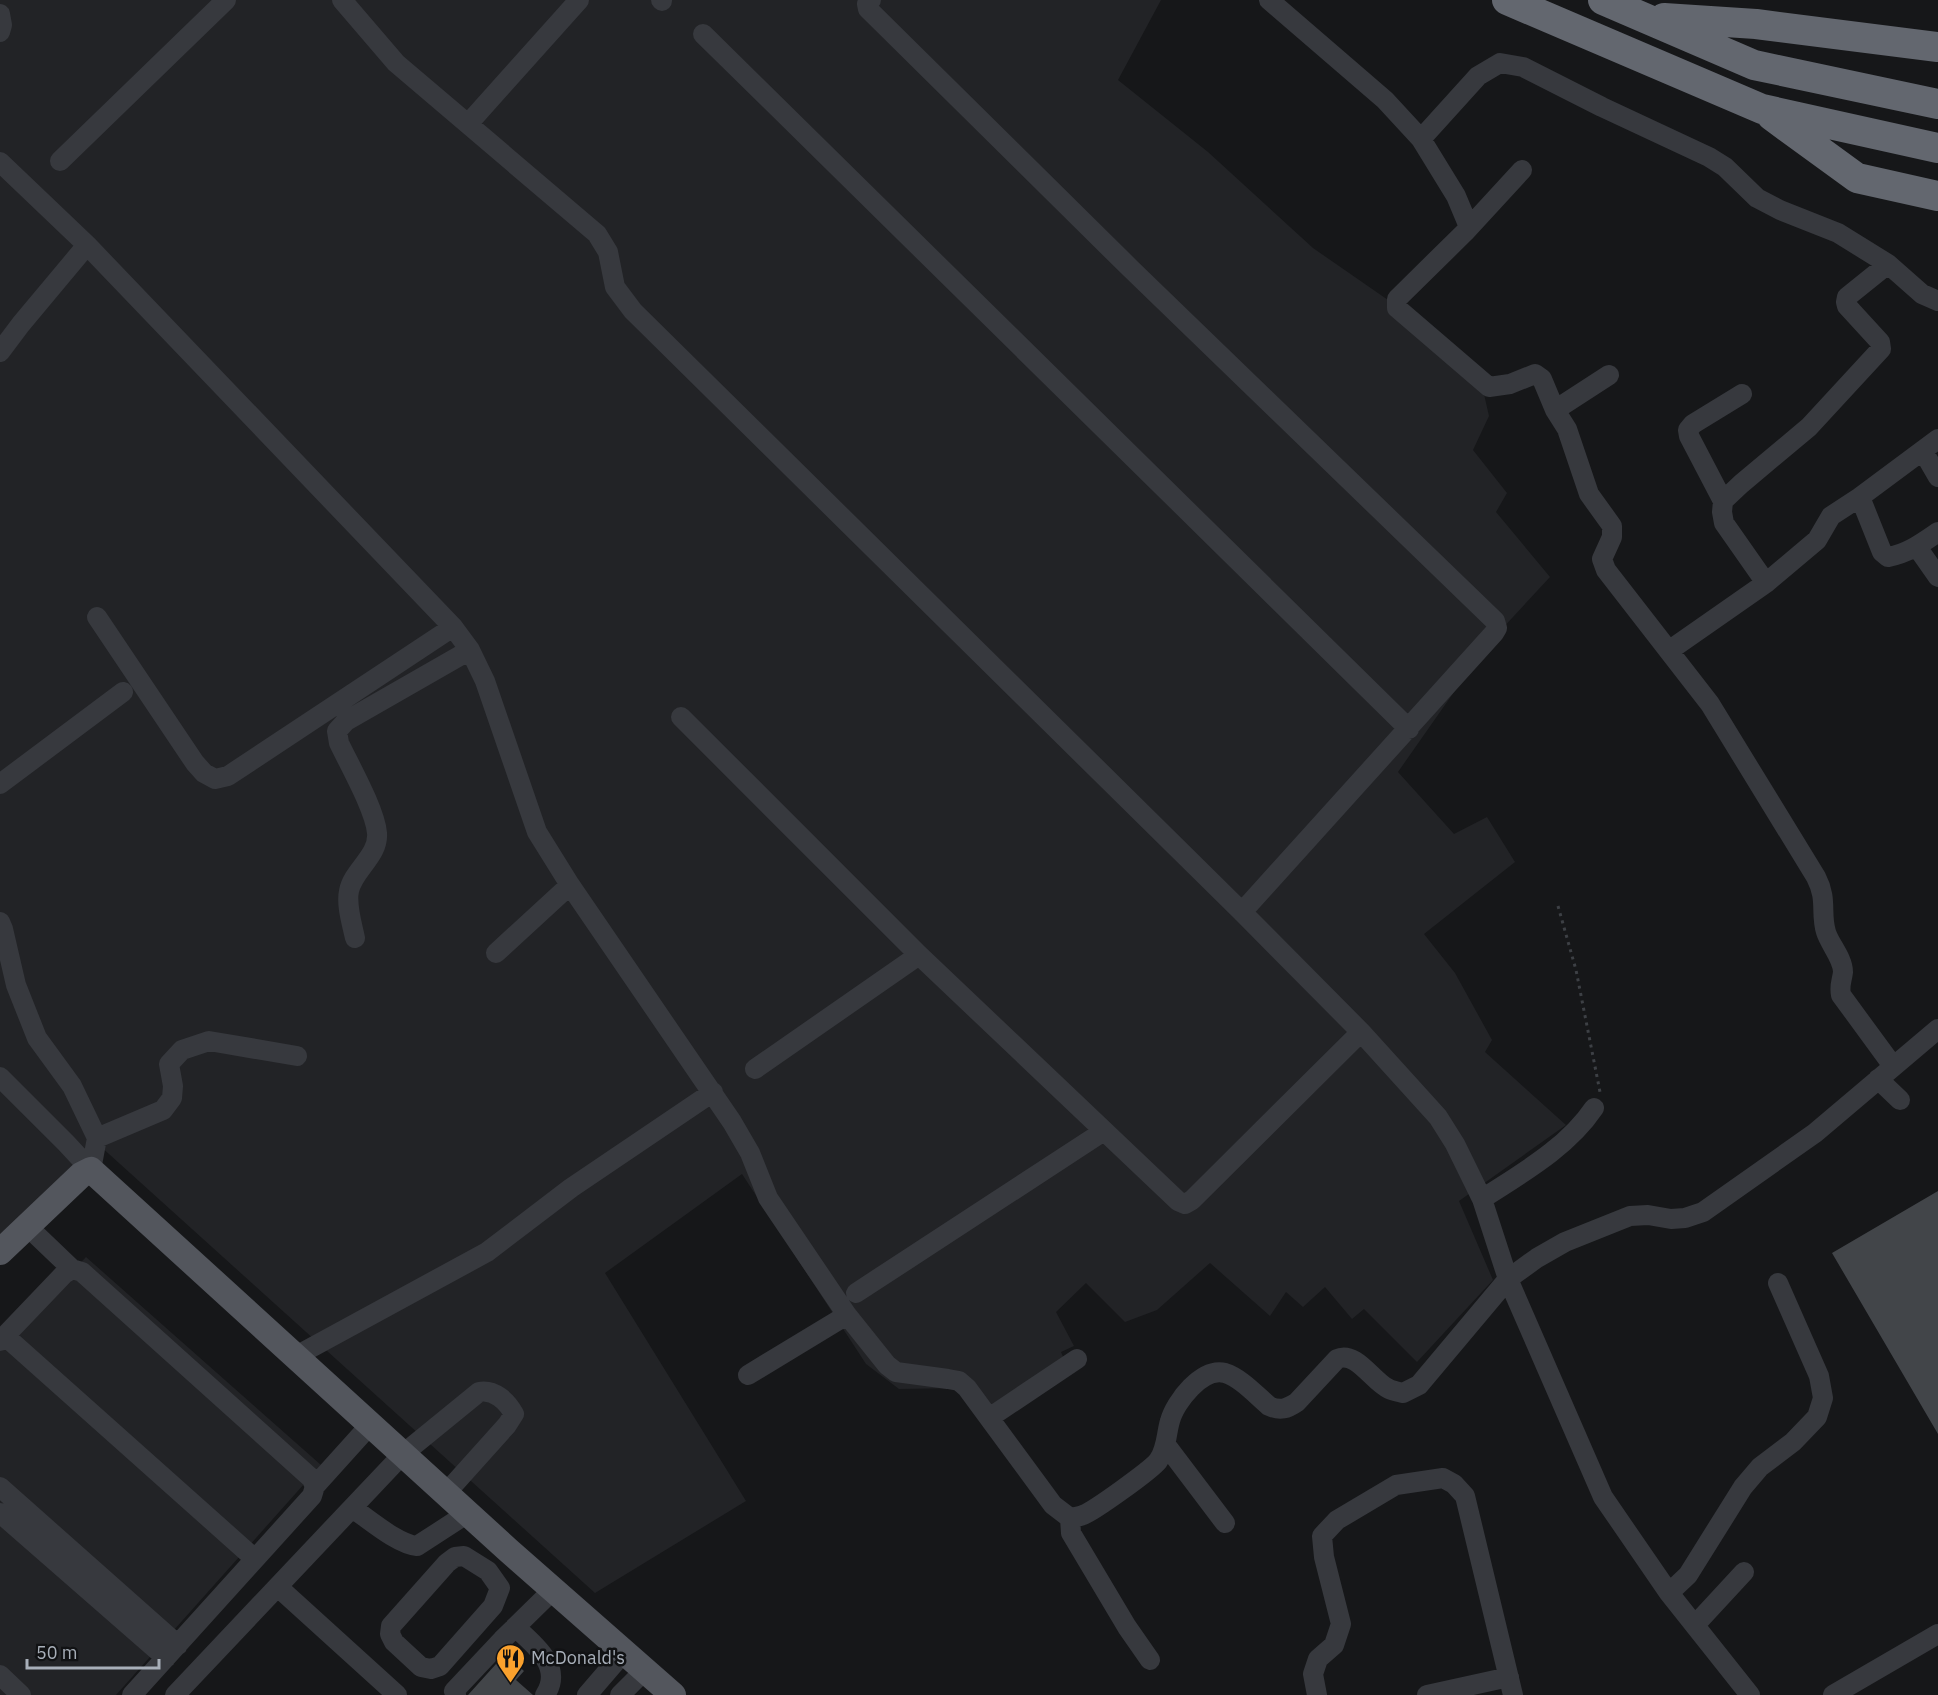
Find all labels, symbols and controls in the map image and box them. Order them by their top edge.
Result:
scale bar [27,1632,159,1670]
text: 50 m [36,1641,78,1664]
restaurant icon: McDonald's [494,1642,526,1684]
place label: McDonald's [531,1646,625,1669]

